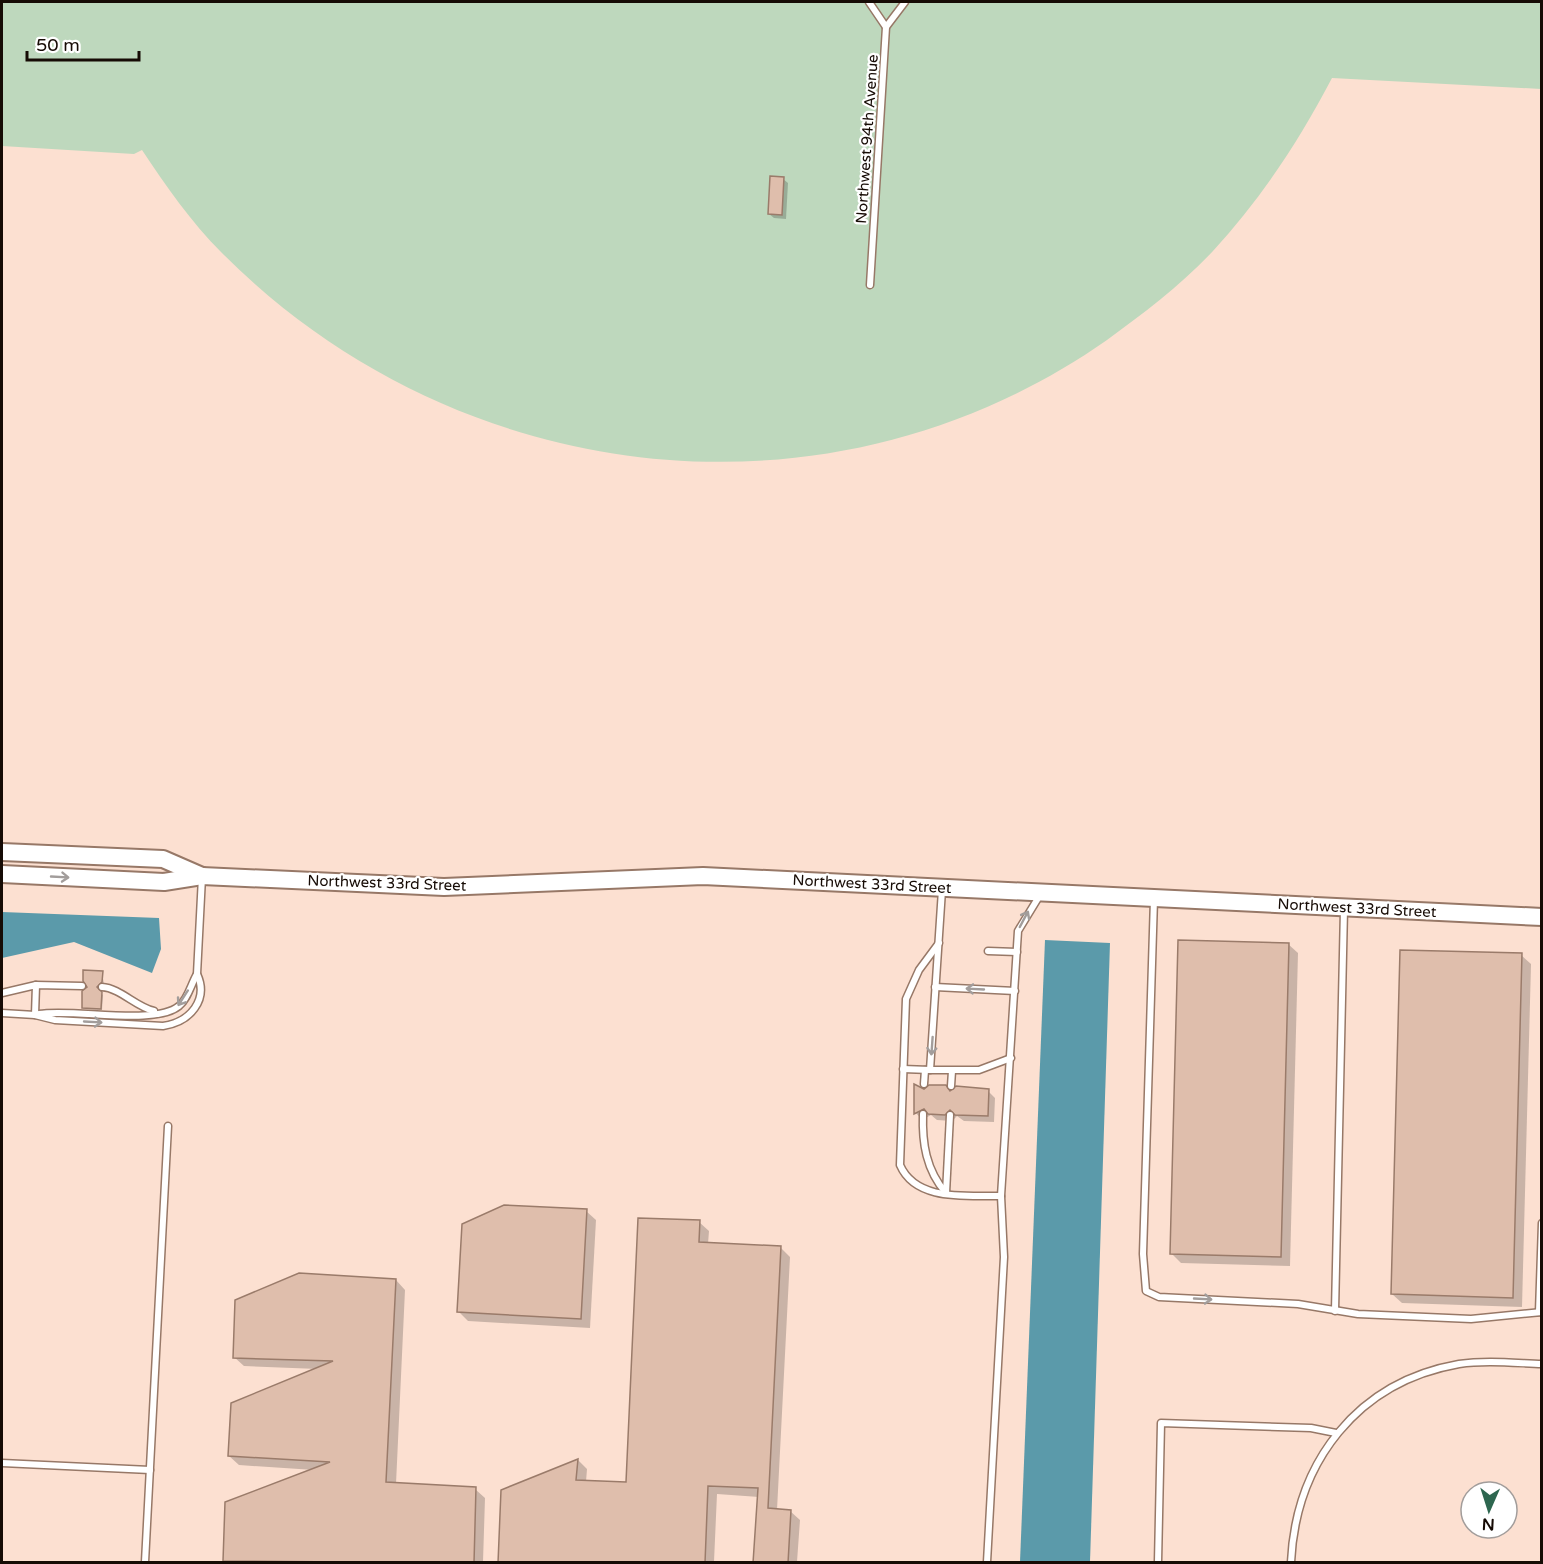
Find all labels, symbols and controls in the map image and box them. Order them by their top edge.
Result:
scale bar [27,24,140,62]
text: 50 m [36,34,80,56]
street label: Northwest 94th Avenue [852,54,882,224]
one-way arrow [49,871,69,882]
street label: Northwest 33rd Street [307,871,467,895]
street label: Northwest 33rd Street [792,871,952,897]
street label: Northwest 33rd Street [1277,895,1437,921]
one-way arrow [1018,911,1030,928]
one-way arrow [966,984,986,995]
one-way arrow [177,990,190,1007]
one-way arrow [82,1016,102,1027]
one-way arrow [926,1035,937,1055]
one-way arrow [1193,1293,1213,1304]
north arrow [1459,1480,1519,1540]
text: N [1481,1514,1495,1534]

